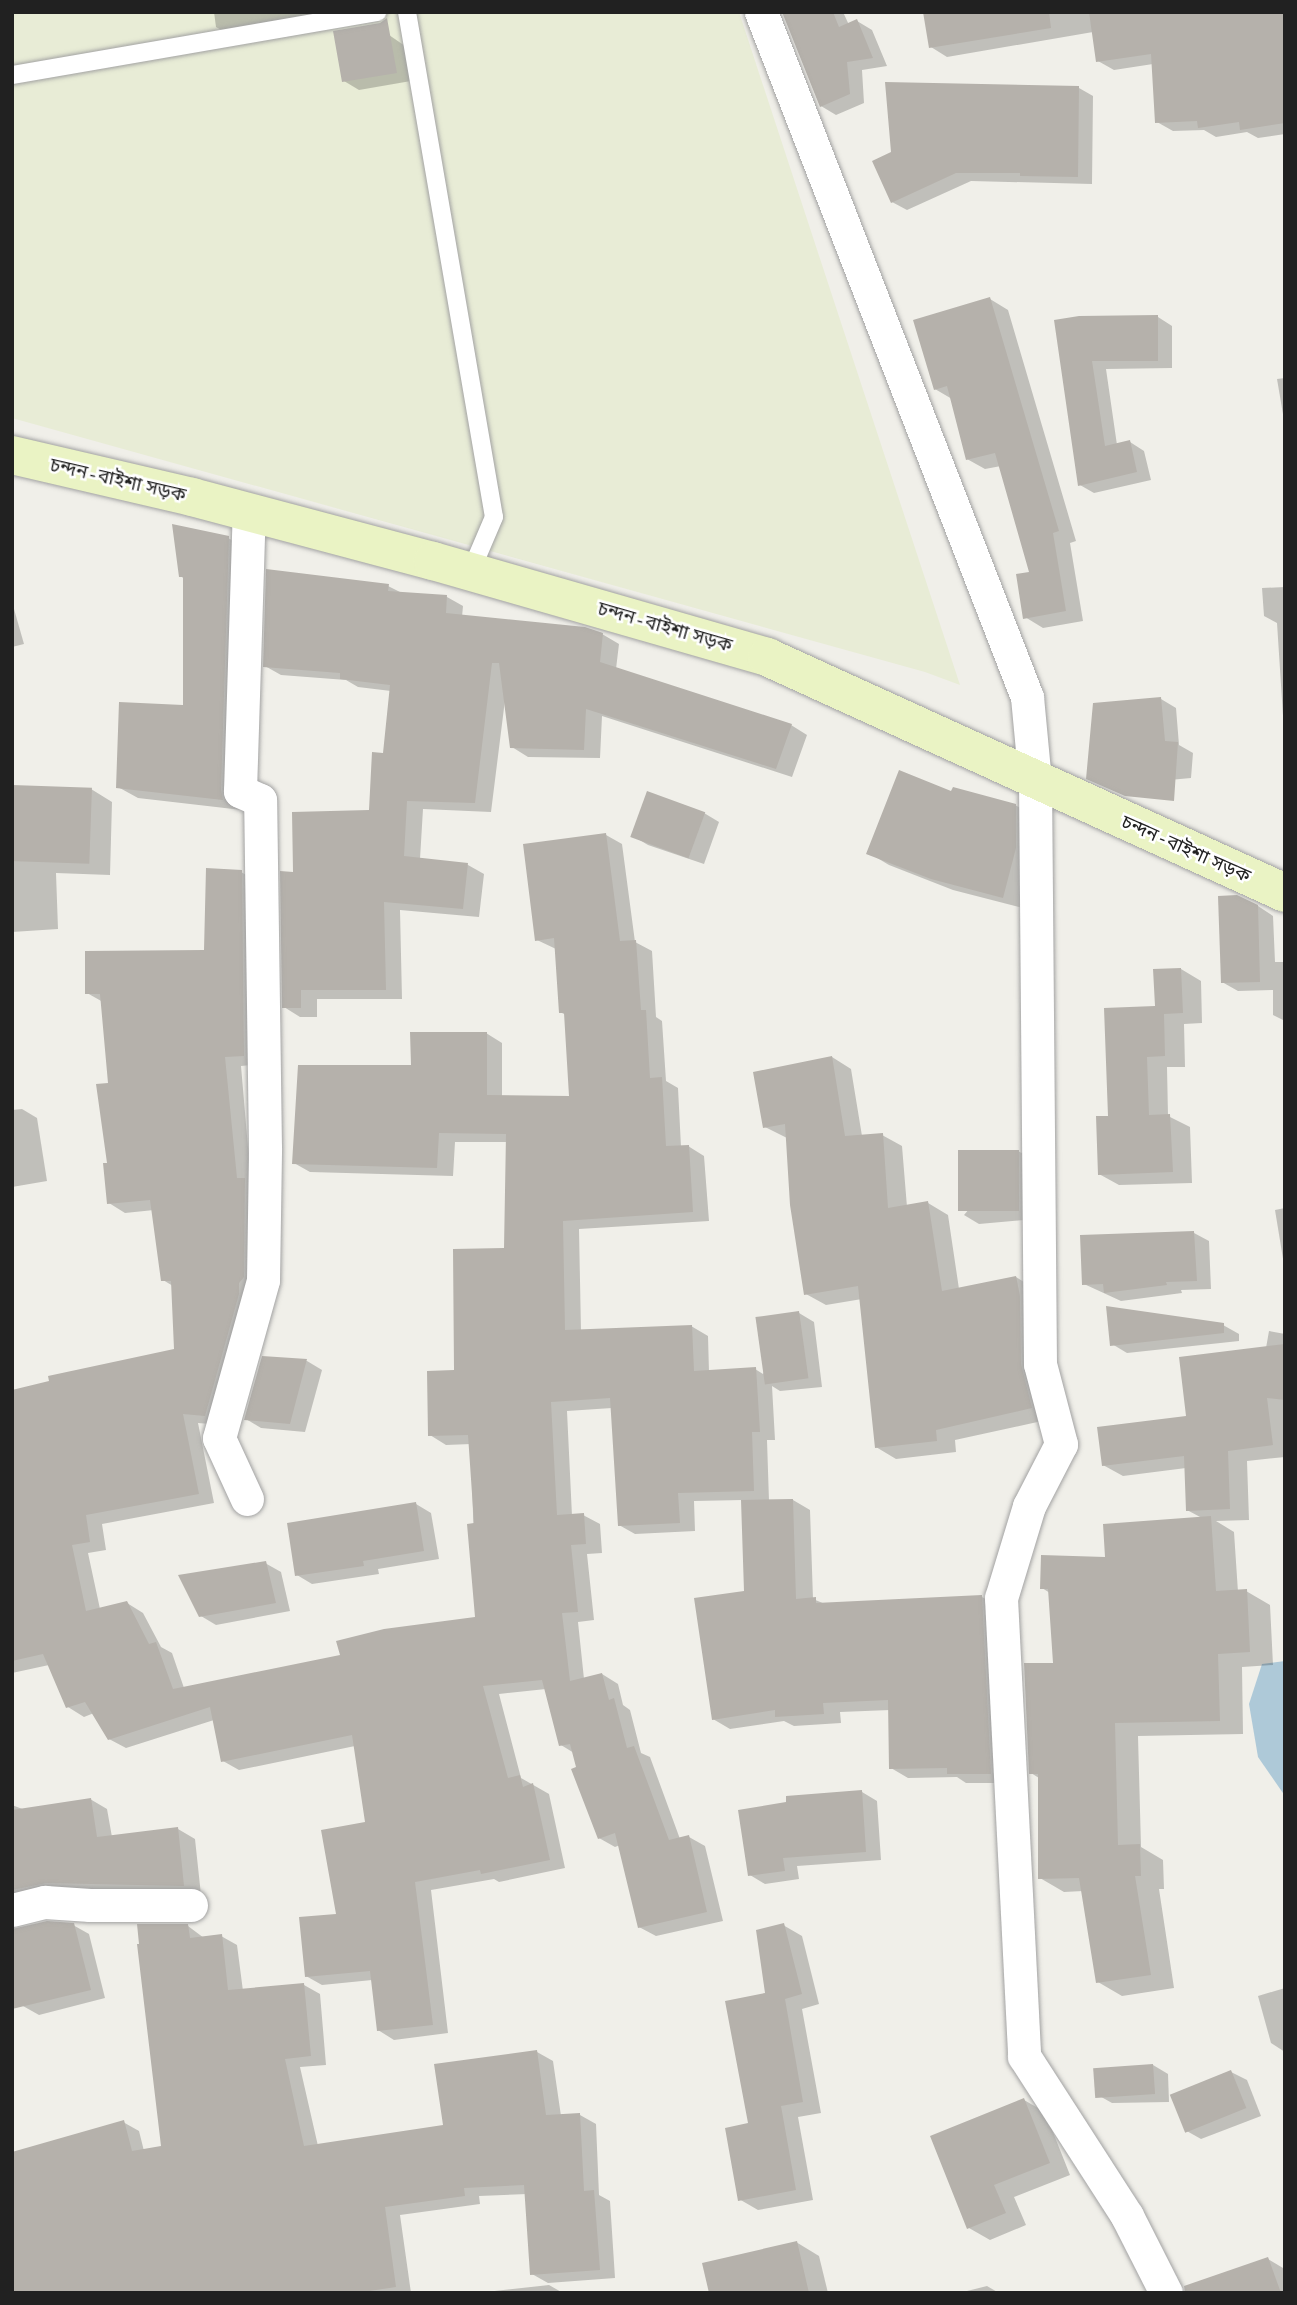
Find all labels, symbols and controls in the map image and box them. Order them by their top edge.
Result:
street label: চন্দন - বাইশা সড়ক [45,453,191,507]
street label: চন্দন - বাইশা সড়ক [593,596,737,658]
street label: চন্দন - বাইশা সড়ক [1116,809,1256,889]

